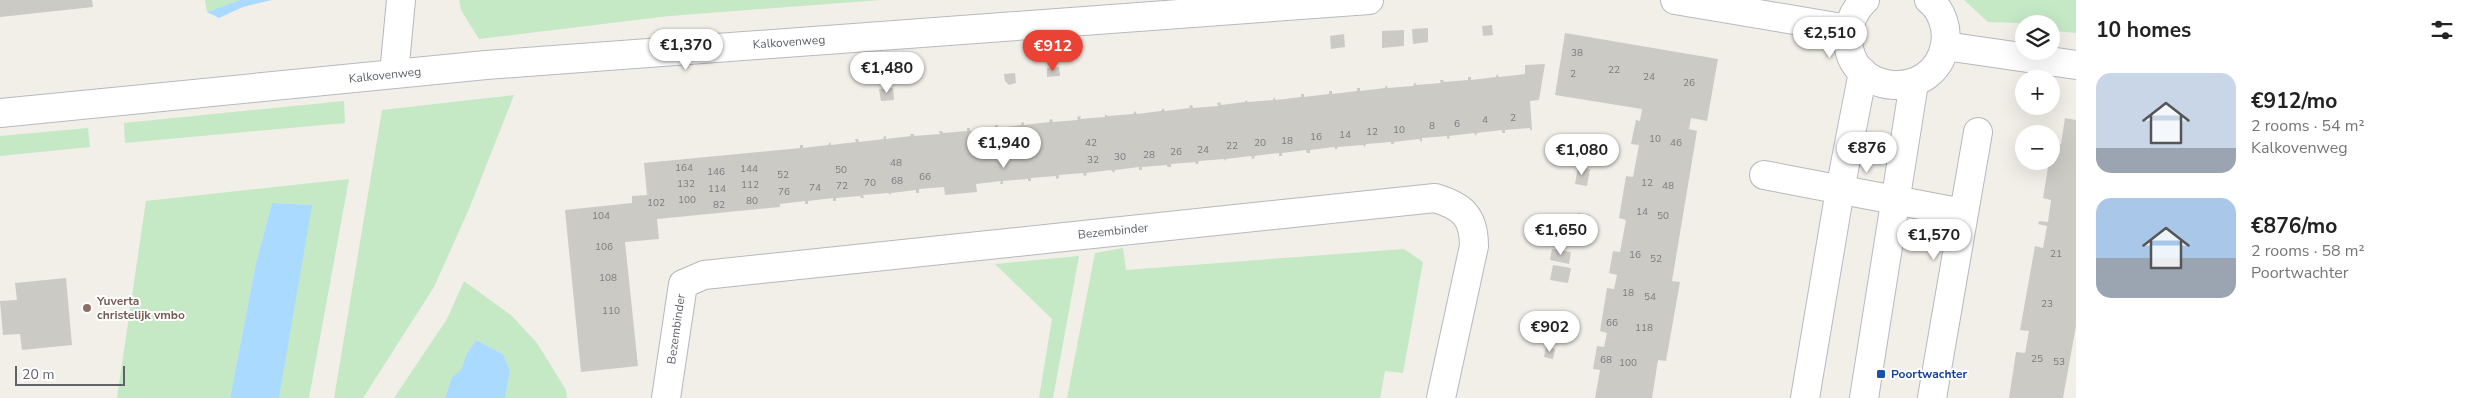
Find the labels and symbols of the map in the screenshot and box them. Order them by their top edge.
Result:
pin: €2,510 [1789,17,1871,59]
pin: €1,370 [645,28,727,71]
pin: €912 [1023,30,1083,72]
street label: Kalkovenweg [752,31,826,53]
house number: 38 [1571,46,1583,60]
pin: €1,480 [846,52,928,94]
street label: Kalkovenweg [348,63,422,87]
house number: 22 [1608,63,1620,77]
house number: 2 [1570,67,1576,81]
house number: 24 [1643,70,1655,84]
house number: 26 [1683,76,1695,90]
house number: 2 [1510,111,1516,125]
house number: 4 [1482,113,1488,127]
house number: 6 [1454,117,1460,131]
house number: 8 [1429,119,1435,133]
house number: 10 [1393,123,1405,137]
house number: 12 [1366,125,1378,139]
pin: €1,940 [963,126,1045,169]
house number: 14 [1339,128,1351,142]
house number: 16 [1310,130,1322,144]
house number: 10 [1649,132,1661,146]
pin: €876 [1837,132,1897,174]
house number: 18 [1281,134,1293,148]
pin: €1,080 [1541,134,1623,176]
house number: 42 [1085,136,1097,150]
house number: 20 [1254,136,1266,150]
house number: 46 [1670,136,1682,150]
house number: 22 [1226,139,1238,153]
house number: 24 [1197,143,1209,157]
house number: 26 [1170,145,1182,159]
house number: 28 [1143,148,1155,162]
house number: 30 [1114,150,1126,164]
house number: 32 [1087,153,1099,167]
house number: 48 [890,156,902,170]
house number: 164 [675,161,693,175]
house number: 144 [740,162,758,176]
house number: 50 [835,163,847,177]
house number: 146 [707,165,725,179]
house number: 52 [777,168,789,182]
house number: 66 [919,170,931,184]
house number: 68 [891,174,903,188]
house number: 70 [864,176,876,190]
house number: 12 [1641,176,1653,190]
house number: 132 [677,177,695,191]
house number: 112 [741,178,759,192]
house number: 72 [836,179,848,193]
house number: 48 [1662,179,1674,193]
house number: 74 [809,181,821,195]
house number: 114 [708,182,726,196]
house number: 76 [778,185,790,199]
house number: 100 [678,193,696,207]
house number: 80 [746,194,758,208]
house number: 102 [647,196,665,210]
house number: 82 [713,198,725,212]
house number: 14 [1636,205,1648,219]
house number: 104 [592,209,610,223]
house number: 50 [1657,209,1669,223]
pin: €1,650 [1520,214,1602,256]
pin: €1,570 [1893,218,1975,261]
street label: Bezembinder [1077,219,1150,243]
house number: 106 [595,240,613,254]
house number: 21 [2050,247,2062,261]
house number: 16 [1629,248,1641,262]
house number: 52 [1650,252,1662,266]
house number: 108 [599,271,617,285]
house number: 18 [1622,286,1634,300]
house number: 54 [1644,290,1656,304]
street label: Bezembinder [663,292,689,365]
place label: Yuverta christelijk vmbo [96,293,185,323]
house number: 23 [2041,297,2053,311]
marker: Yuverta christelijk vmbo [81,302,93,314]
house number: 110 [602,304,620,318]
pin: €902 [1520,310,1580,353]
house number: 66 [1606,316,1618,330]
house number: 118 [1635,321,1653,335]
house number: 25 [2031,352,2043,366]
house number: 68 [1600,353,1612,367]
house number: 53 [2053,355,2065,369]
house number: 100 [1619,356,1637,370]
scale bar [15,363,125,386]
place label: Poortwachter [1891,366,1968,382]
marker: Poortwachter [1875,368,1887,380]

